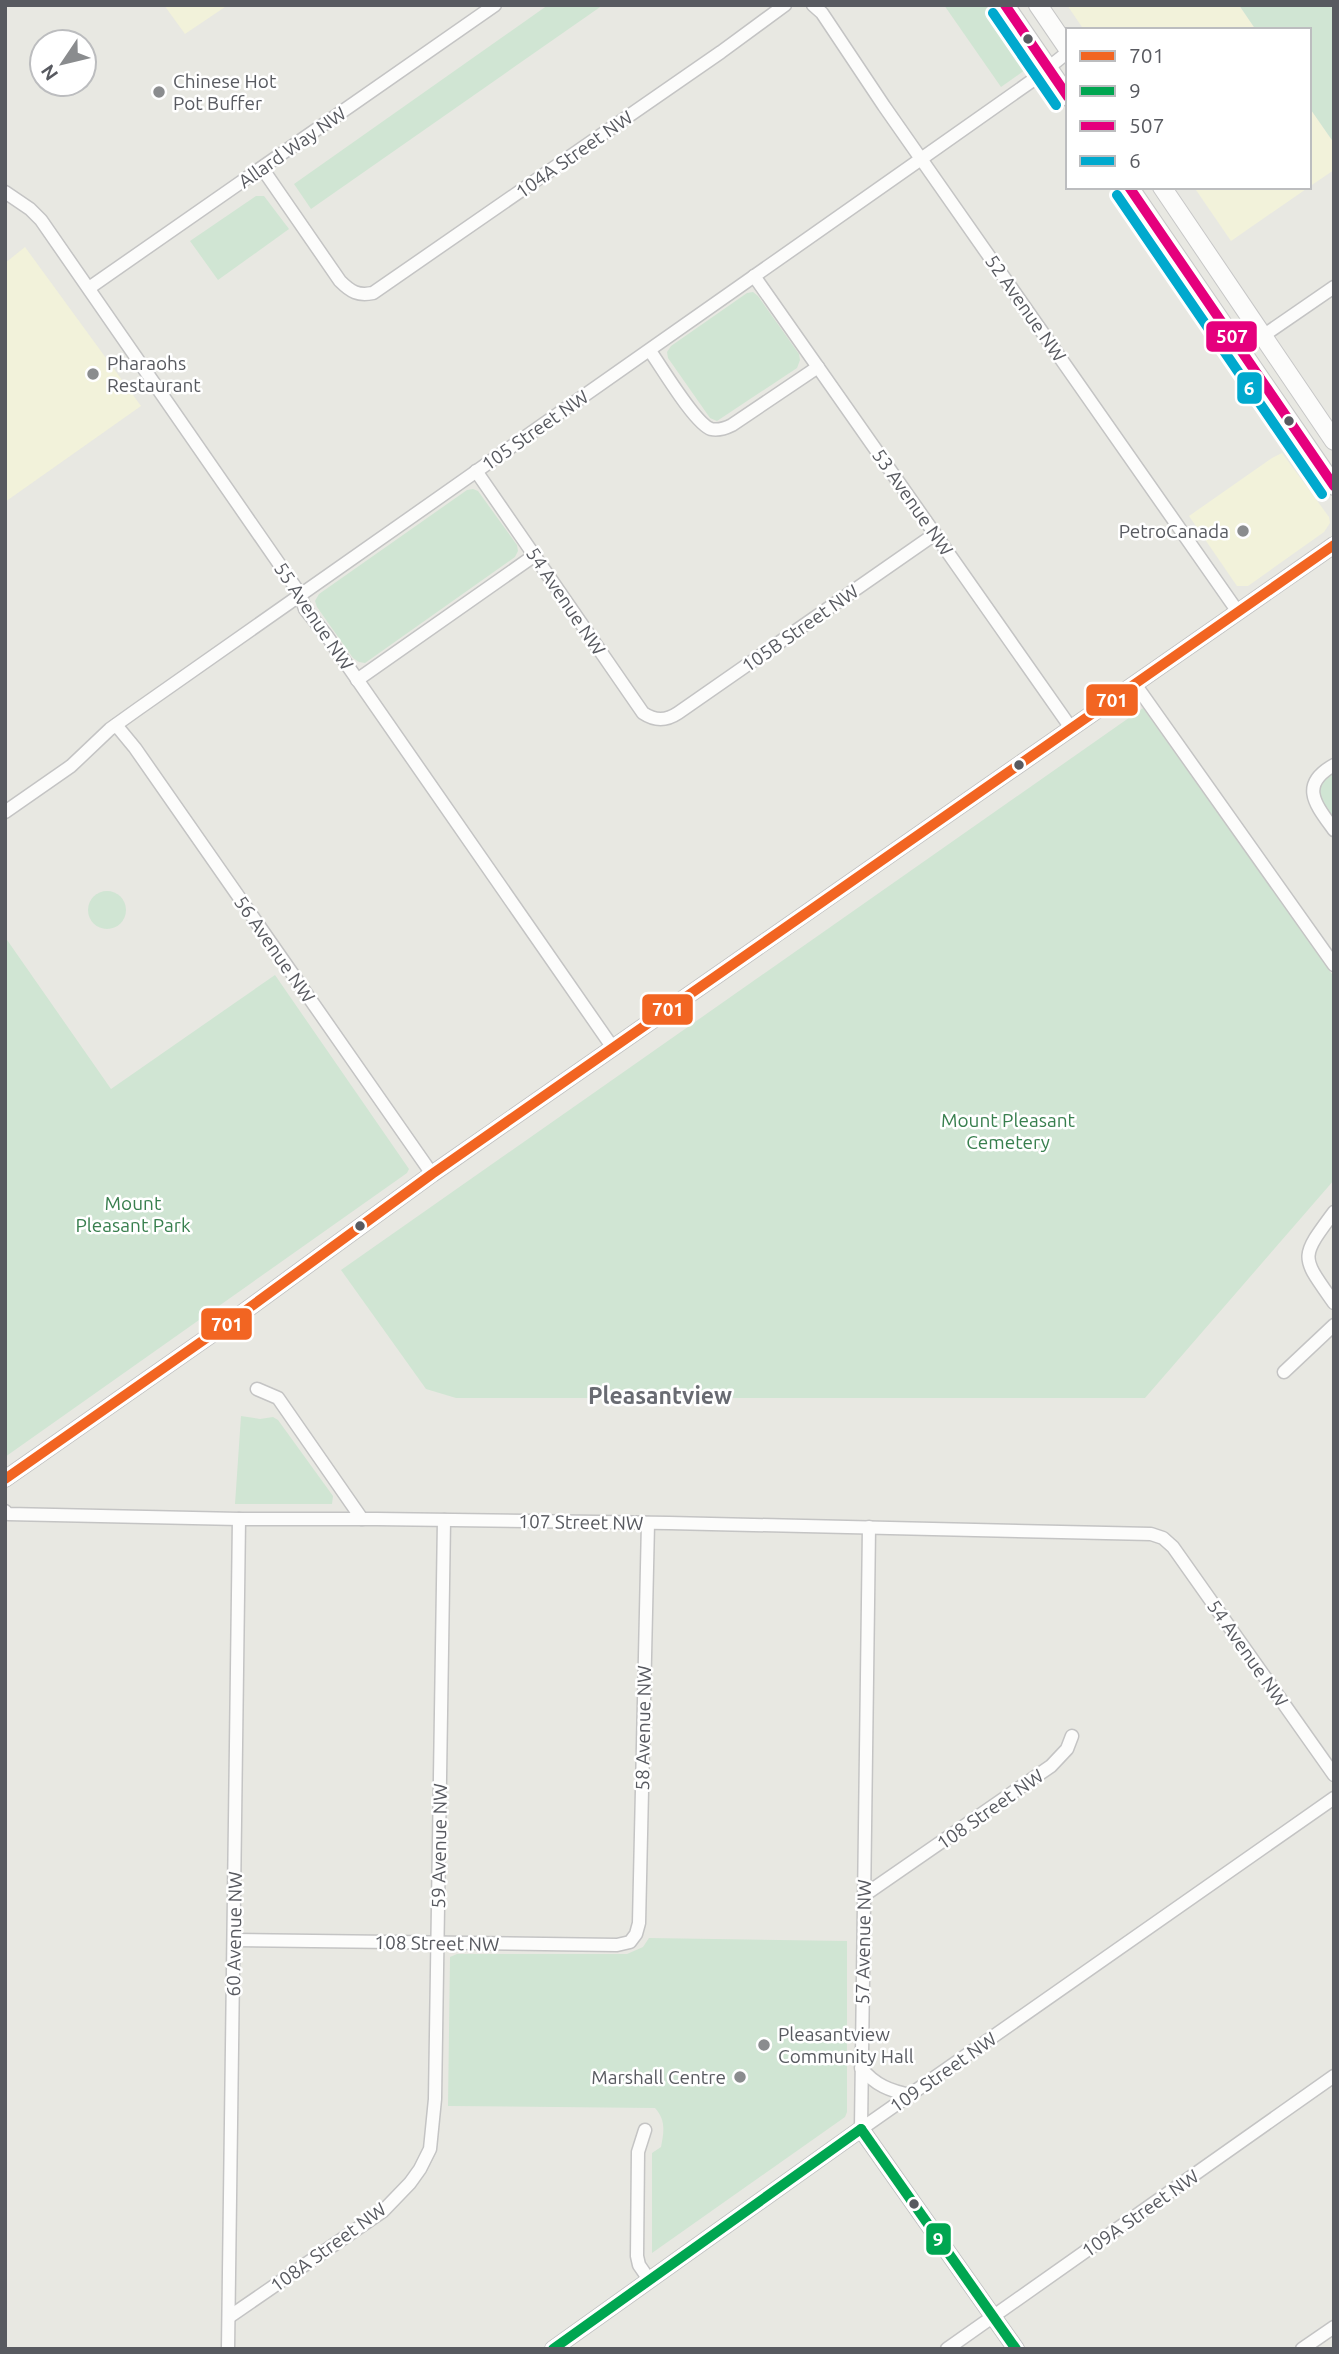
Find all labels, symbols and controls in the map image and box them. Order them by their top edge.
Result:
north arrow [28,28,98,98]
legend [1066,28,1311,189]
unlabelled marker [1021,32,1035,46]
text: 701 [1129,43,1165,67]
text: N [36,61,62,85]
place label: Chinese Hot Pot Buffer [173,70,277,114]
text: 9 [1129,78,1141,102]
marker: Chinese Hot Pot Buffer [151,84,167,100]
street label: Allard Way NW [234,102,350,192]
street label: 104A Street NW [511,106,637,202]
text: 507 [1129,113,1165,137]
text: 6 [1129,148,1141,172]
street label: 52 Avenue NW [981,250,1071,366]
line badge: 507 [1205,320,1258,353]
text: 507 [1216,325,1248,347]
place label: Pharaohs Restaurant [107,352,201,396]
marker: Pharaohs Restaurant [85,366,101,382]
line badge: 6 [1236,371,1263,405]
text: 6 [1244,377,1254,399]
street label: 105 Street NW [477,385,593,475]
unlabelled marker [1282,414,1296,428]
street label: 53 Avenue NW [868,444,958,560]
place label: PetroCanada [1119,520,1229,542]
marker: PetroCanada [1235,523,1251,539]
street label: 54 Avenue NW [522,543,610,659]
street label: 55 Avenue NW [270,558,358,674]
street label: 105B Street NW [738,580,862,676]
line badge: 701 [1085,683,1139,717]
text: 701 [1096,689,1128,711]
unlabelled marker [1012,758,1026,772]
street label: 56 Avenue NW [230,891,320,1007]
line badge: 701 [641,993,694,1026]
text: 701 [652,998,684,1020]
park label: Mount Pleasant Cemetery [941,1109,1076,1153]
park label: Mount Pleasant Park [75,1192,191,1236]
unlabelled marker [353,1219,367,1233]
line badge: 701 [200,1307,253,1341]
text: 701 [211,1313,243,1335]
district label: Pleasantview [588,1383,732,1408]
street label: 107 Street NW [518,1510,644,1534]
street label: 54 Avenue NW [1203,1595,1293,1711]
street label: 58 Avenue NW [631,1665,655,1791]
street label: 108 Street NW [932,1764,1048,1854]
street label: 59 Avenue NW [427,1783,451,1909]
street label: 60 Avenue NW [222,1871,246,1997]
street label: 57 Avenue NW [851,1879,875,2005]
street label: 108 Street NW [374,1931,500,1955]
place label: Pleasantview Community Hall [778,2023,914,2067]
street label: 109 Street NW [885,2027,1001,2117]
marker: Pleasantview Community Hall [756,2037,772,2053]
place label: Marshall Centre [591,2066,726,2088]
marker: Marshall Centre [732,2069,748,2085]
street label: 109A Street NW [1077,2165,1203,2261]
unlabelled marker [907,2197,921,2211]
street label: 108A Street NW [266,2198,390,2296]
line badge: 9 [925,2222,952,2256]
text: 9 [933,2228,943,2250]

